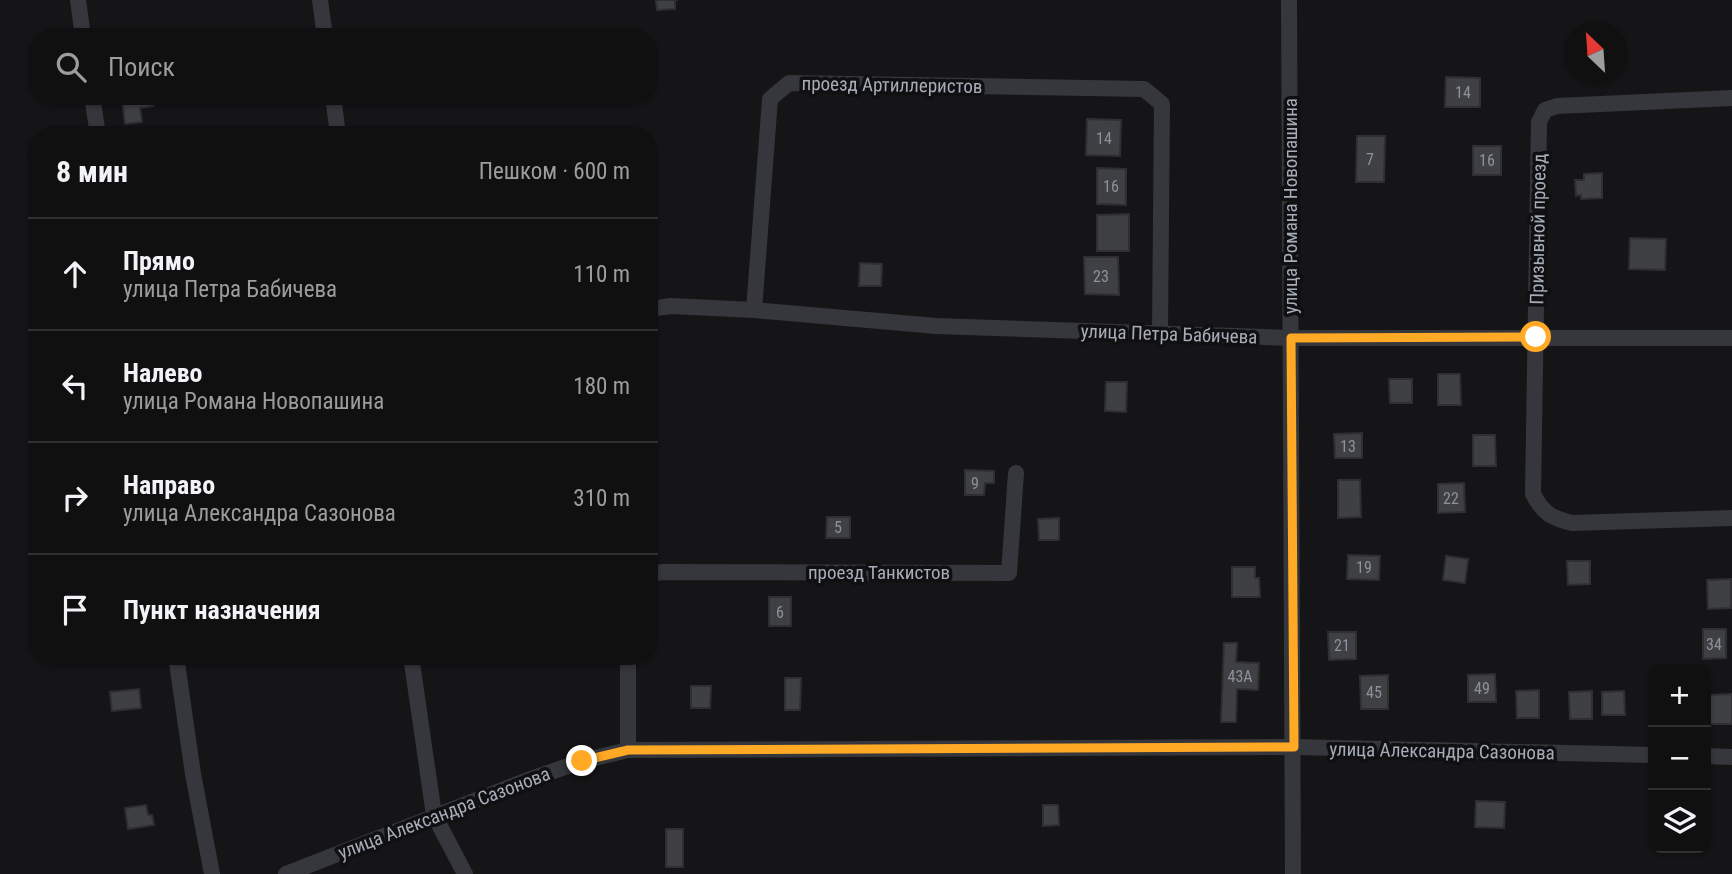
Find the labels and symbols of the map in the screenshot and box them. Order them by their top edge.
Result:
north arrow [1564,21,1627,84]
street label: проезд Артиллеристов [801,72,983,98]
house number: 14 [1455,83,1471,102]
street label: улица Романа Новопашина [1279,98,1302,314]
house number: 14 [1096,129,1112,148]
house number: 7 [1366,150,1374,169]
house number: 16 [1479,151,1495,170]
street label: Призывной проезд [1525,153,1551,305]
house number: 16 [1103,177,1119,196]
house number: 23 [1093,267,1109,286]
street label: улица Петра Бабичева [1080,319,1258,349]
route start [1520,321,1551,352]
house number: 13 [1340,437,1356,456]
house number: 9 [971,474,979,493]
house number: 22 [1443,489,1459,508]
house number: 5 [834,518,842,537]
house number: 19 [1356,558,1372,577]
street label: проезд Танкистов [808,561,950,584]
house number: 6 [776,603,784,622]
house number: 34 [1706,635,1722,654]
house number: 21 [1334,636,1350,655]
house number: 43А [1227,667,1253,686]
house number: 49 [1474,679,1490,698]
house number: 45 [1366,683,1382,702]
street label: улица Александра Сазонова [1329,738,1555,764]
route end [566,745,597,776]
street label: улица Александра Сазонова [335,762,553,864]

